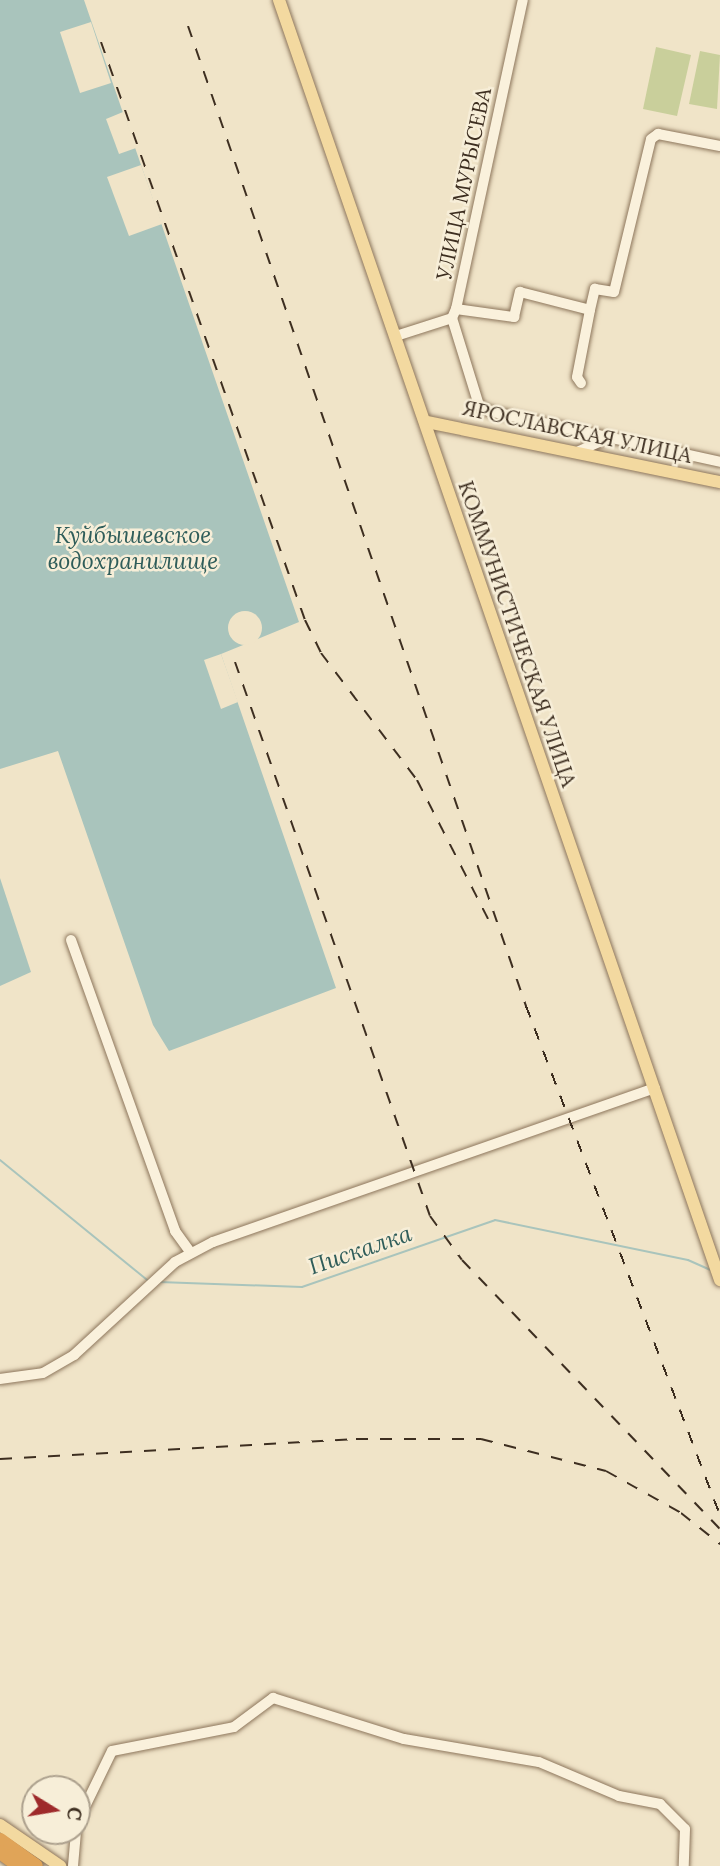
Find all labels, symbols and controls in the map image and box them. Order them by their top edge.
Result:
street label: УЛИЦА МУРЫСЕВА [431,86,497,282]
street label: ЯРОСЛАВСКАЯ УЛИЦА [460,395,694,469]
street label: КОММУНИСТИЧЕСКАЯ УЛИЦА [453,478,581,790]
water label: Куйбышевское водохранилище [48,521,218,575]
water label: Пискалка [305,1220,415,1280]
north arrow [21,1775,91,1845]
text: С [62,1805,88,1822]

